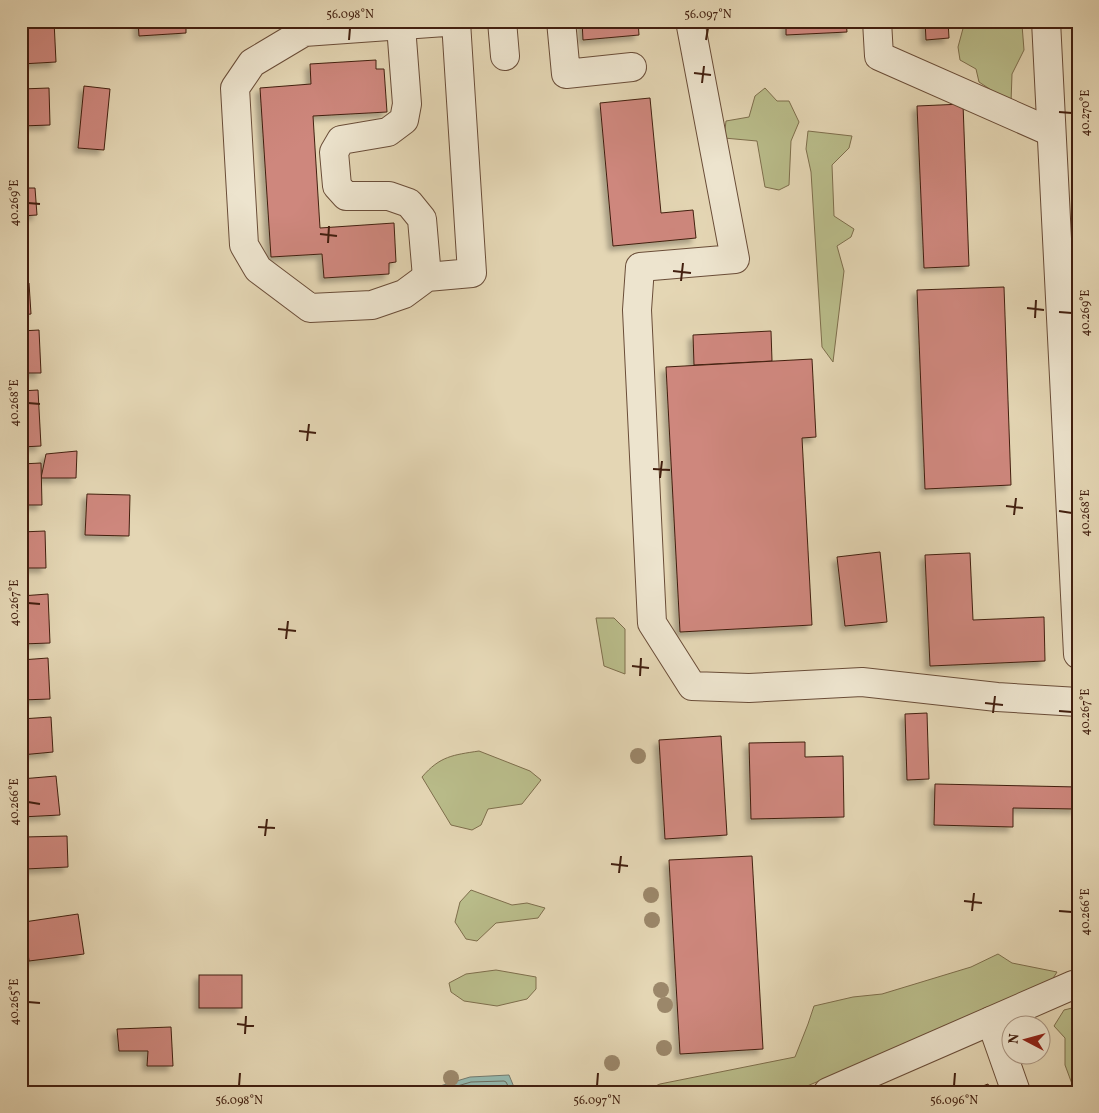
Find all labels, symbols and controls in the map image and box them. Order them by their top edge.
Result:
text: 56.098°N [326,7,374,23]
text: 56.097°N [684,7,732,23]
text: 40.270°E [1078,89,1094,137]
text: 40.269°E [7,179,23,227]
text: 40.269°E [1078,289,1094,337]
text: 40.268°E [7,379,23,427]
text: 40.268°E [1078,489,1094,537]
text: 40.267°E [7,579,23,627]
text: 40.267°E [1078,688,1094,736]
text: 40.266°E [7,778,23,826]
text: 40.266°E [1078,888,1094,936]
text: 40.265°E [7,979,23,1025]
north arrow [1002,1016,1052,1066]
text: N [1005,1033,1025,1045]
text: 56.098°N [215,1093,263,1109]
text: 56.097°N [573,1093,621,1109]
text: 56.096°N [930,1093,978,1109]

